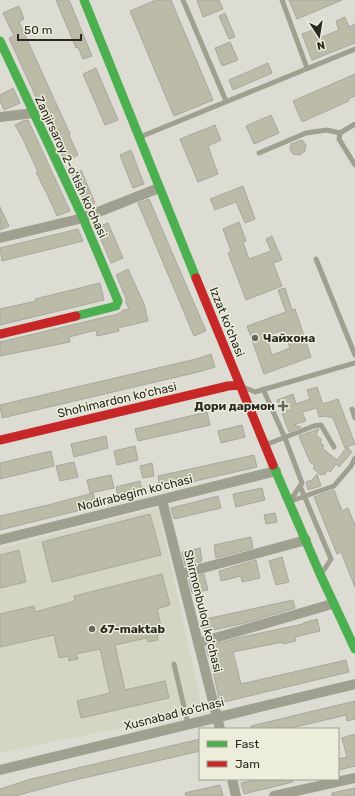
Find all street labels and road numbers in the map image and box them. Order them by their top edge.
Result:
street label: Zanjirsaroy 2-o'tish ko'chasi [32,94,110,240]
street label: Izzat ko'chasi [207,285,247,359]
street label: Shohimardon ko'chasi [56,379,178,421]
street label: Nodirabegim ko'chasi [76,472,194,514]
street label: Shirmonbuloq ko'chasi [181,548,225,674]
street label: Xusnabad ko'chasi [122,695,226,733]

